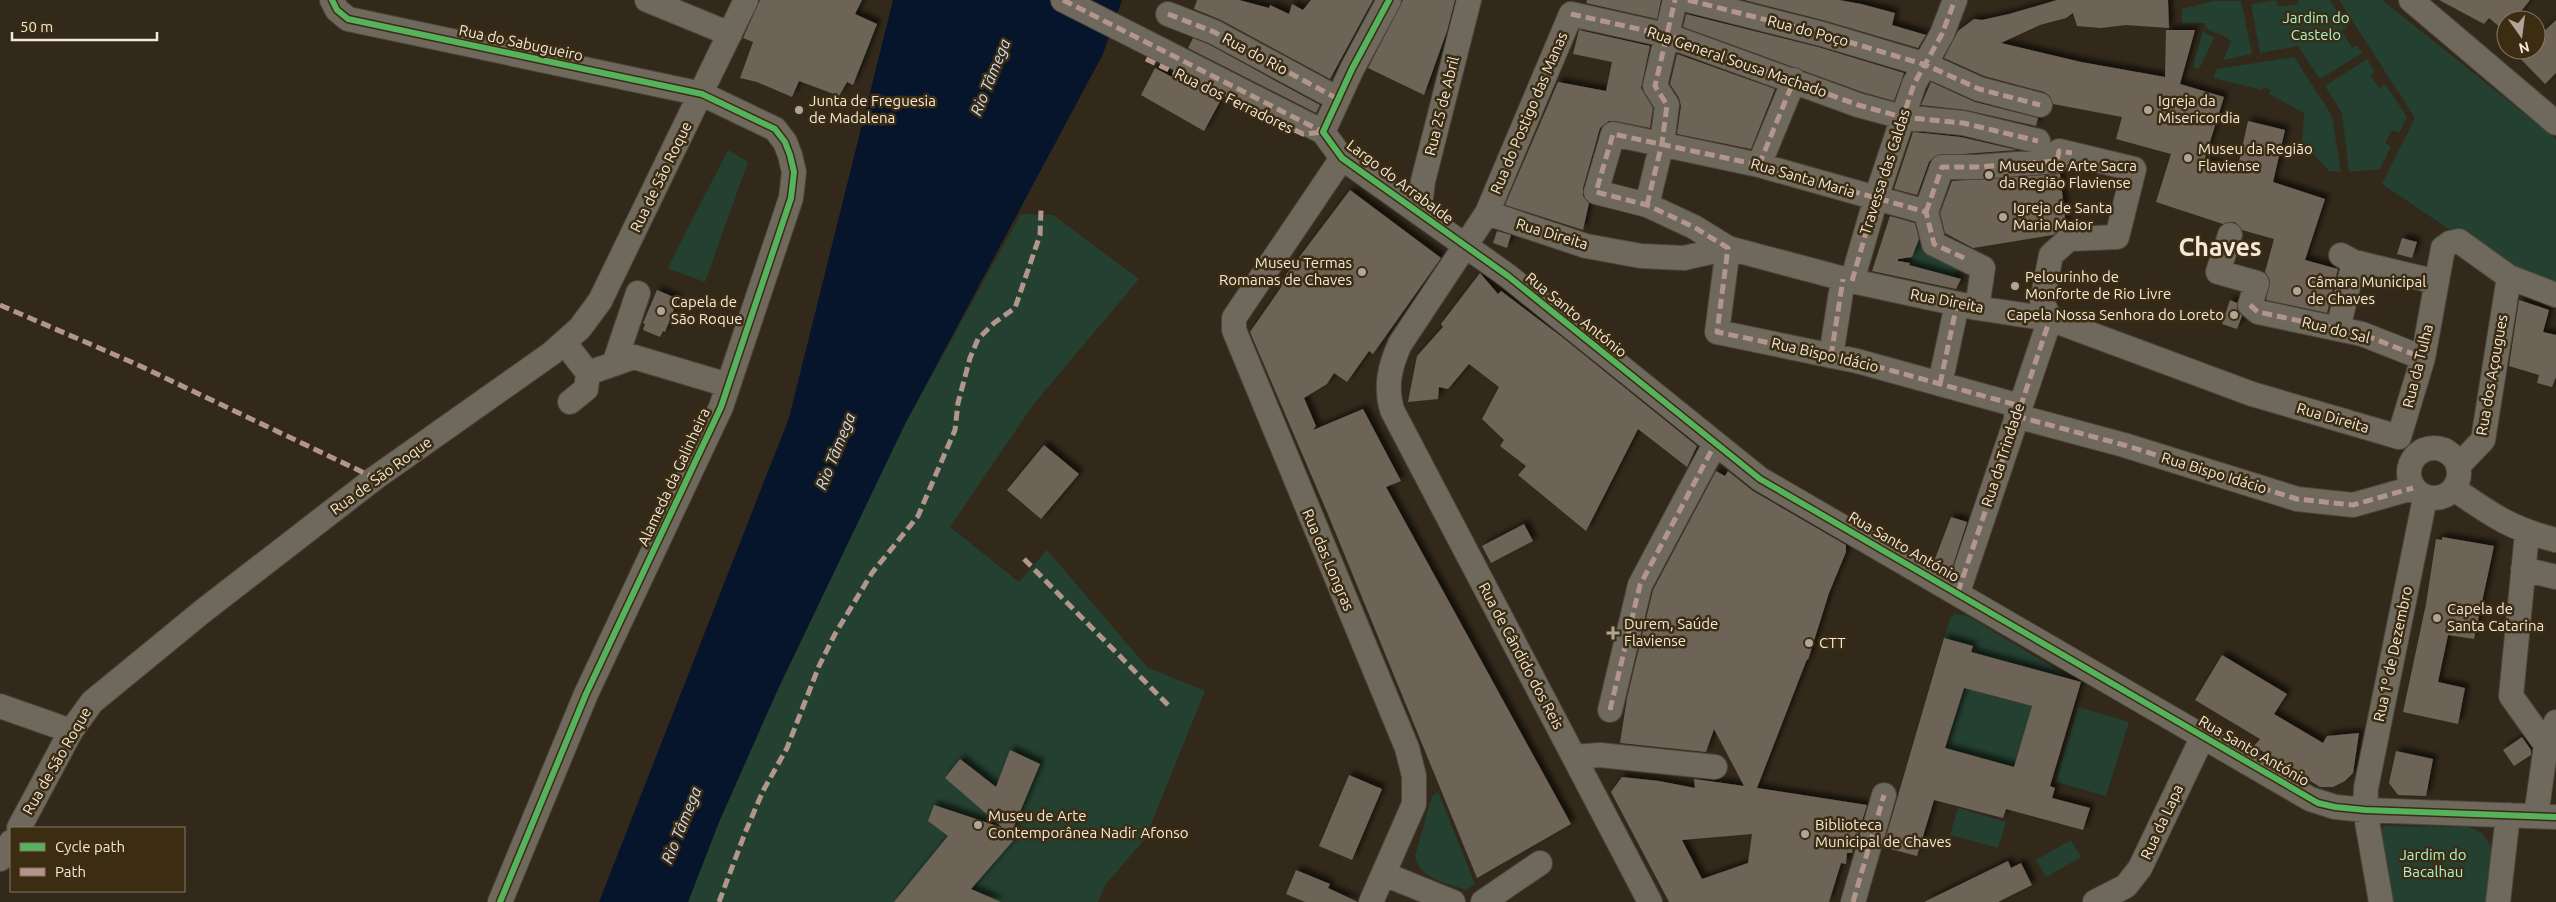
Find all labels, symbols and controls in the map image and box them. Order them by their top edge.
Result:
park label: Jardim do Castelo [2282,9,2350,43]
scale bar [12,10,158,42]
north arrow [2496,10,2546,60]
street label: Rua do Poço [1766,12,1851,50]
text: 50 m [20,18,53,35]
street label: Rua do Sabugueiro [457,21,585,64]
street label: Rua General Sousa Machado [1645,23,1829,100]
street label: Rua do Rio [1220,29,1291,78]
street label: Rua do Postigo das Manas [1487,29,1570,196]
water label: Rio Tâmega [966,36,1014,118]
text: N [2517,39,2531,57]
street label: Rua 25 de Abril [1421,54,1462,157]
street label: Rua dos Ferradores [1172,64,1296,137]
place label: Junta de Freguesia de Madalena [809,92,936,126]
place label: Igreja da Misericordia [2158,92,2240,126]
marker: Junta de Freguesia de Madalena [793,104,805,116]
marker: Igreja da Misericordia [2142,104,2154,116]
street label: Travessa das Caldas [1856,107,1913,237]
street label: Rua de São Roque [626,119,695,235]
street label: Largo do Arrabalde [1344,136,1457,227]
place label: Museu da Região Flaviense [2198,140,2313,174]
marker: Museu da Região Flaviense [2182,152,2194,164]
street label: Rua Santa Maria [1749,154,1857,201]
place label: Museu de Arte Sacra da Região Flaviense [1999,157,2137,191]
marker: Museu de Arte Sacra da Região Flaviense [1983,169,1995,181]
place label: Igreja de Santa Maria Maior [2013,199,2112,233]
marker: Igreja de Santa Maria Maior [1997,211,2009,223]
street label: Rua Direita [1514,215,1590,253]
district label: Chaves [2178,233,2262,261]
place label: Museu Termas Romanas de Chaves [1219,254,1352,288]
marker: Museu Termas Romanas de Chaves [1356,266,1368,278]
place label: Pelourinho de Monforte de Rio Livre [2025,268,2171,302]
street label: Rua Santo António [1522,269,1630,361]
place label: Câmara Municipal de Chaves [2307,273,2426,307]
marker: Pelourinho de Monforte de Rio Livre [2009,280,2021,292]
street label: Rua Direita [1909,285,1985,316]
marker: Câmara Municipal de Chaves [2291,285,2303,297]
place label: Capela de São Roque [671,293,743,327]
marker: Capela de São Roque [655,305,667,317]
place label: Capela Nossa Senhora do Loreto [2006,306,2224,323]
marker: Capela Nossa Senhora do Loreto [2228,309,2240,321]
street label: Rua do Sal [2300,313,2372,346]
street label: Rua dos Açougues [2472,313,2511,437]
street label: Rua da Tulha [2399,322,2436,409]
street label: Rua Bispo Idácio [1770,334,1880,375]
street label: Rua Direita [2295,399,2371,436]
street label: Rua da Trindade [1978,401,2027,509]
street label: Alameda da Galinheira [634,405,713,548]
water label: Rio Tâmega [811,410,859,492]
street label: Rua de São Roque [327,433,435,518]
street label: Rua Bispo Idácio [2159,448,2269,497]
street label: Rua das Longras [1299,506,1358,613]
street label: Rua Santo António [1846,508,1963,585]
street label: Rua de Cândido dos Reis [1476,580,1567,732]
street label: Rua 1º de Dezembro [2370,585,2415,723]
place label: Capela de Santa Catarina [2447,600,2544,634]
marker: Capela de Santa Catarina [2431,612,2443,624]
place label: Durem, Saúde Flaviense [1624,615,1718,649]
marker: Durem, Saúde Flaviense [1606,626,1620,640]
place label: CTT [1819,634,1846,651]
marker: CTT [1803,637,1815,649]
street label: Rua de São Roque [19,704,94,817]
street label: Rua Santo António [2196,712,2313,789]
street label: Rua da Lapa [2137,782,2186,862]
water label: Rio Tâmega [657,784,705,866]
place label: Museu de Arte Contemporânea Nadir Afonso [988,807,1189,841]
place label: Biblioteca Municipal de Chaves [1815,816,1951,850]
marker: Museu de Arte Contemporânea Nadir Afonso [972,819,984,831]
legend [10,827,185,892]
marker: Biblioteca Municipal de Chaves [1799,828,1811,840]
text: Cycle path [55,838,125,855]
park label: Jardim do Bacalhau [2399,846,2467,880]
text: Path [55,863,86,880]

